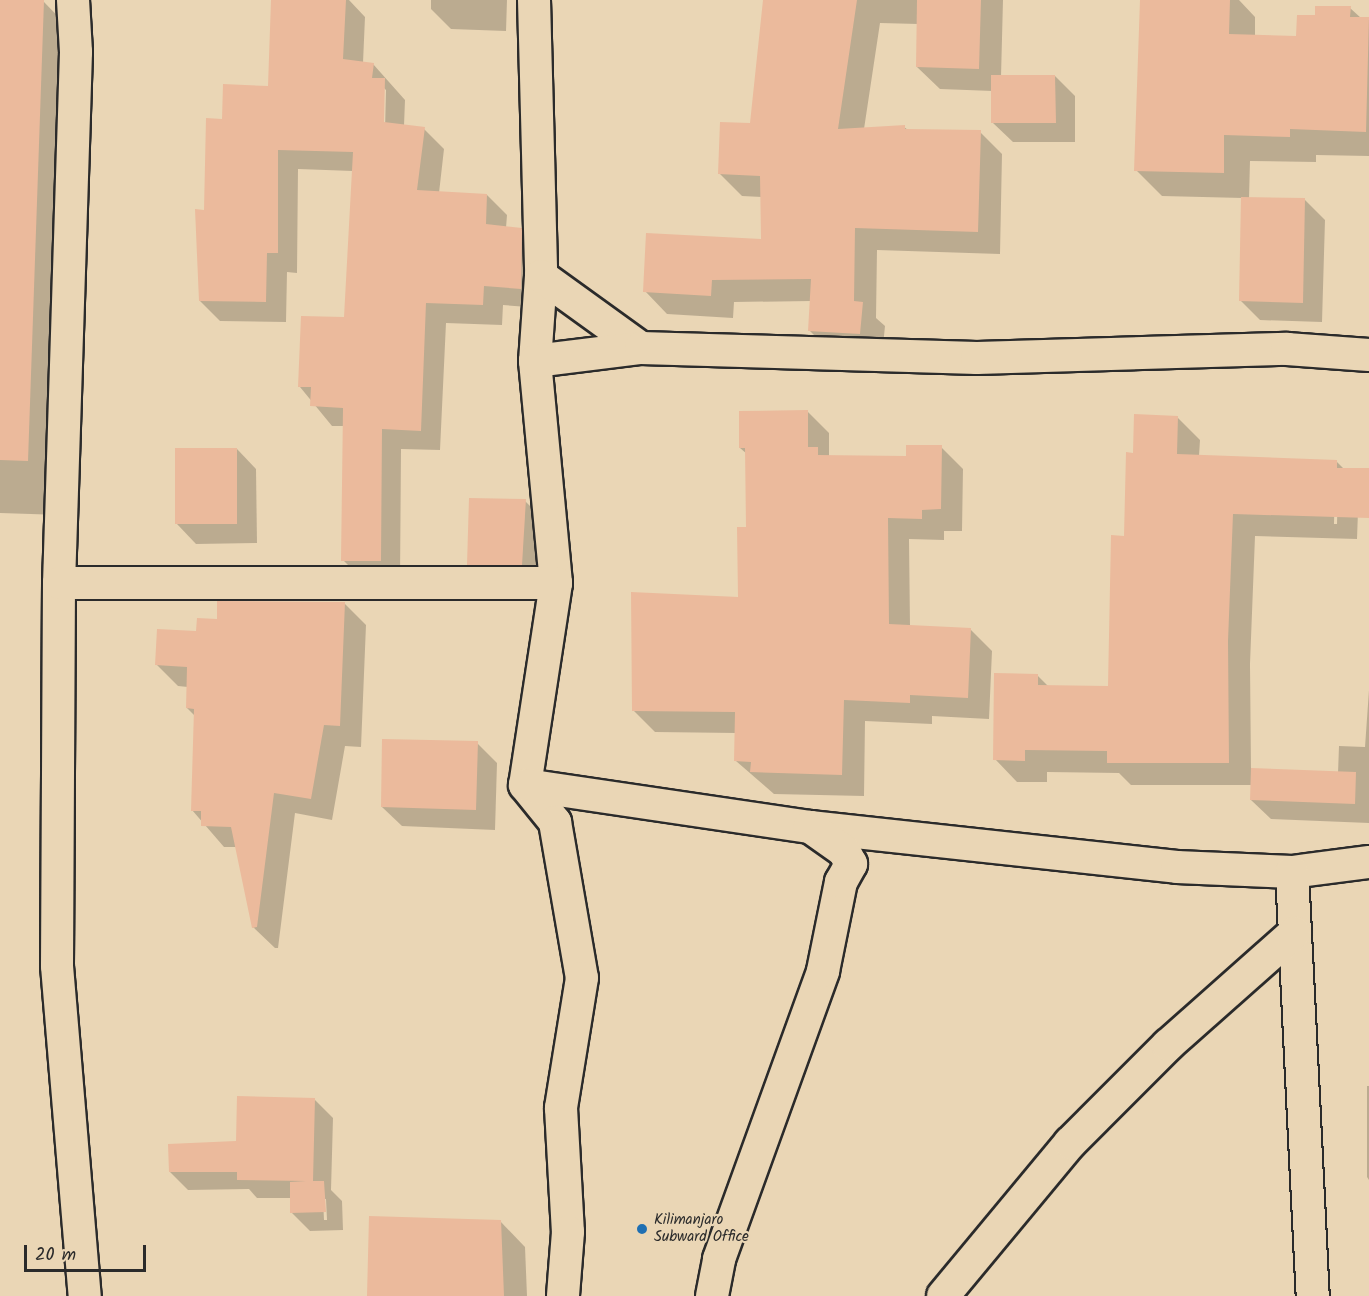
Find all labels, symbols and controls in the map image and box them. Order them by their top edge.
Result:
place label: Kilimanjaro Subward Office [654,1211,749,1246]
marker: Kilimanjaro Subward Office [635,1222,649,1236]
scale bar [27,1233,148,1271]
text: 20 m [35,1241,76,1270]

